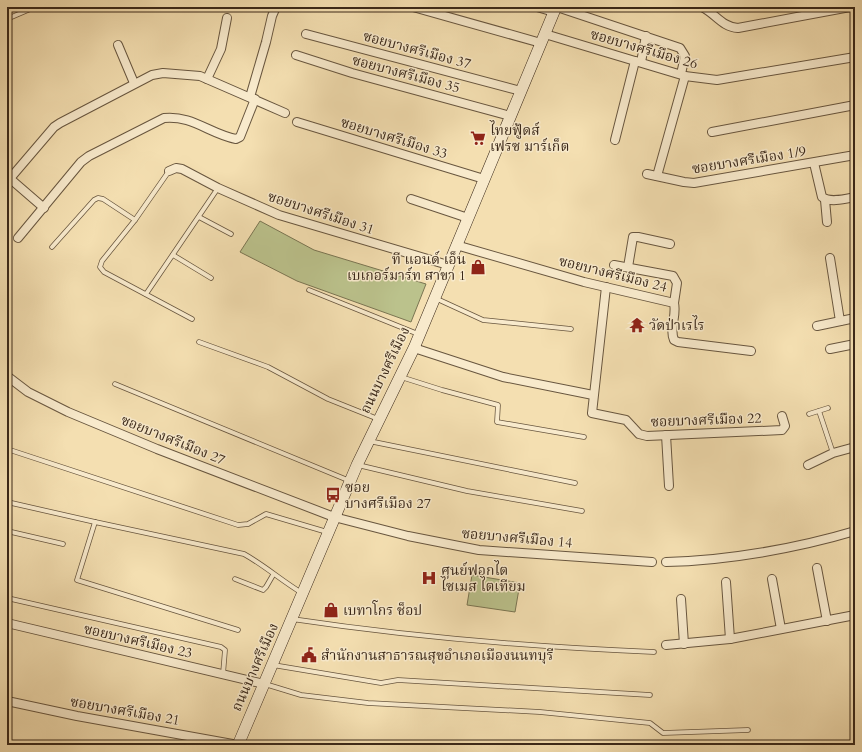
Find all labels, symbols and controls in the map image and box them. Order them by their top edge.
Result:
street label: ซอยบางศรีเมือง 26 [588,25,700,73]
street label: ซอยบางศรีเมือง 37 [361,26,473,74]
street label: ซอยบางศรีเมือง 35 [350,50,462,98]
street label: ซอยบางศรีเมือง 33 [338,113,450,163]
place label: ไทยฟู้ดส์ เฟรซ มาร์เก็ต [489,120,569,156]
supermarket icon: ไทยฟู้ดส์ เฟรซ มาร์เก็ต [469,129,487,147]
street label: ซอยบางศรีเมือง 1/9 [691,142,807,178]
street label: ซอยบางศรีเมือง 31 [265,187,377,239]
place label: ที แอนด์ เอ็น เบเกอร์มาร์ท สาขา 1 [347,250,466,285]
street label: ซอยบางศรีเมือง 24 [557,251,669,297]
shop icon: ที แอนด์ เอ็น เบเกอร์มาร์ท สาขา 1 [469,258,487,276]
place label: วัดป่าเรไร [649,315,705,335]
temple icon: วัดป่าเรไร [628,316,646,334]
street label: ถนนบางศรีเมือง [356,323,414,417]
street label: ซอยบางศรีเมือง 22 [650,409,762,431]
street label: ซอยบางศรีเมือง 27 [118,410,228,470]
place label: ซอย บางศรีเมือง 27 [345,478,431,513]
bus stop icon: ซอย บางศรีเมือง 27 [324,486,342,504]
street label: ซอยบางศรีเมือง 14 [461,524,573,552]
place label: ศูนย์ฟอกไต ไซเมส ไตเทียม [440,560,526,596]
hospital icon: ศูนย์ฟอกไต ไซเมส ไตเทียม [420,569,438,587]
place label: เบทาโกร ช็อป [343,600,422,620]
shop icon: เบทาโกร ช็อป [322,601,340,619]
street label: ซอยบางศรีเมือง 23 [82,619,194,663]
street label: ถนนบางศรีเมือง [227,620,283,714]
public building icon: สำนักงานสาธารณสุขอำเภอเมืองนนทบุรี [300,646,318,664]
place label: สำนักงานสาธารณสุขอำเภอเมืองนนทบุรี [321,646,553,665]
street label: ซอยบางศรีเมือง 21 [69,692,181,730]

